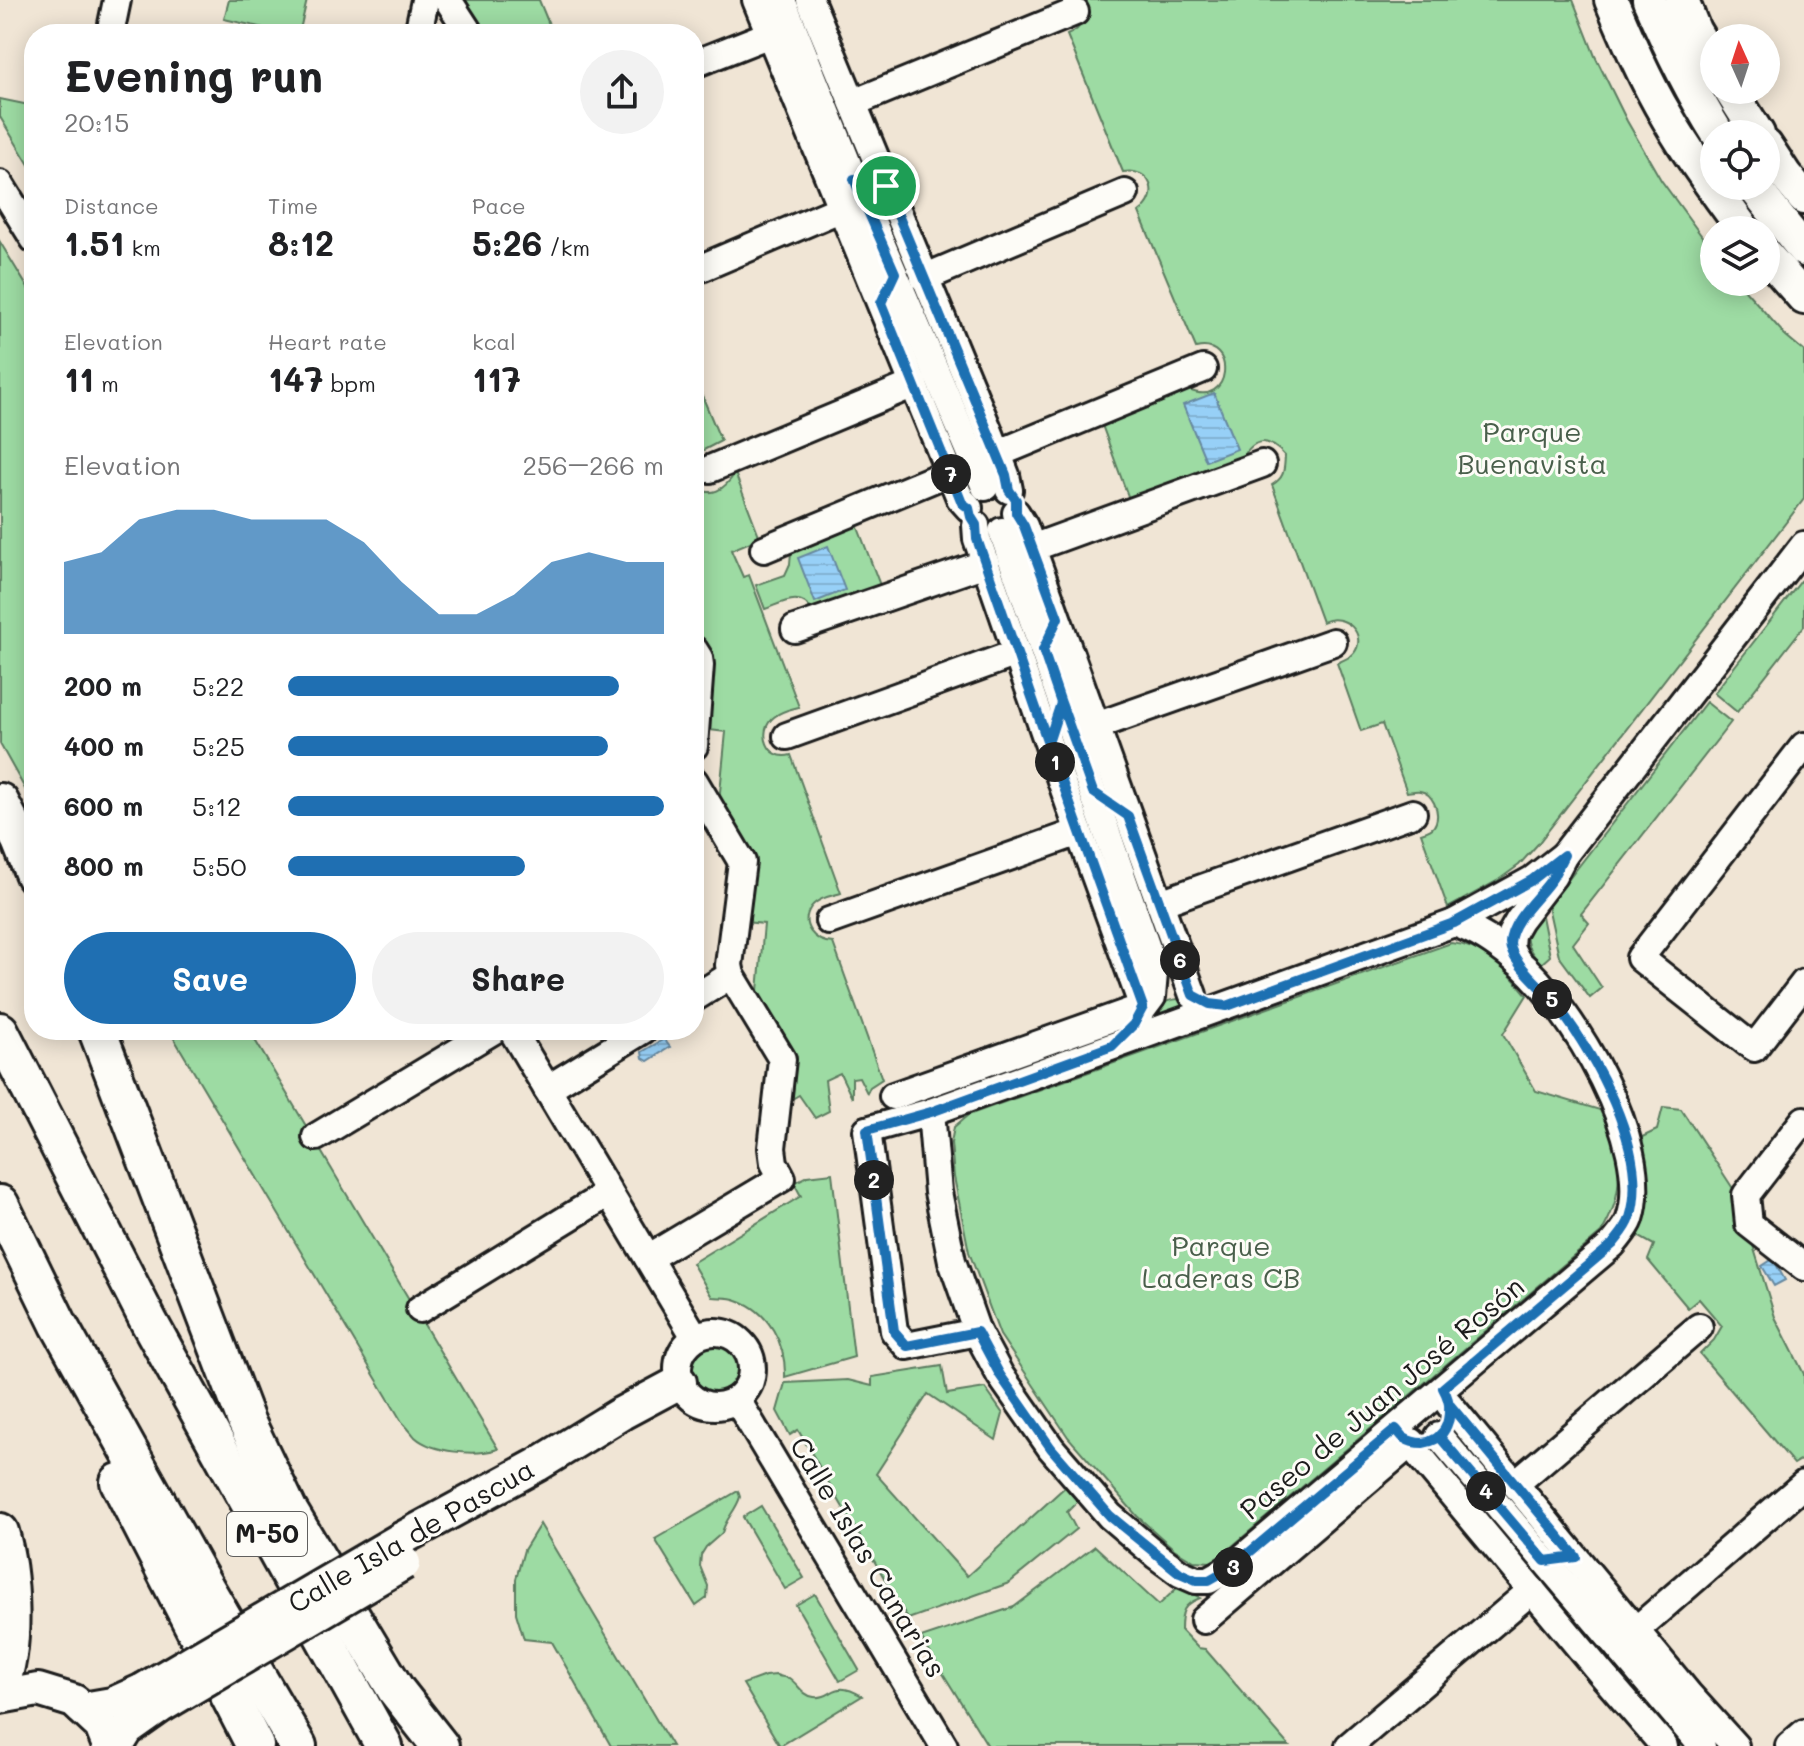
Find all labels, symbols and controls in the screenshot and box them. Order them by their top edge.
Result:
north arrow [1700,24,1780,104]
map controls [1700,24,1780,296]
text: Evening run [64,46,323,103]
button: share [580,50,664,134]
text: 20:15 [64,105,129,139]
button: locate [1700,120,1780,200]
pin [852,152,920,220]
icon: arrive [864,164,908,208]
text: Distance [64,191,159,220]
text: Time [268,191,318,220]
text: Pace [472,191,526,220]
button: layers [1700,216,1780,296]
text: 1.51 [64,220,124,265]
text: 8:12 [268,220,334,265]
text: 5:26 [472,220,542,265]
text: km [124,233,161,262]
text: /km [542,233,590,262]
text: Elevation [64,327,163,356]
text: Heart rate [268,327,387,356]
text: kcal [472,327,516,356]
text: 11 [64,356,94,401]
text: 147 [268,356,324,401]
text: 117 [472,356,521,401]
text: m [94,369,119,398]
text: bpm [324,369,376,398]
park label: Parque Buenavista [1457,413,1607,481]
text: Elevation [64,448,181,482]
text: 256–266 m [522,448,664,482]
pin: 7 [931,454,971,494]
text: 7 [945,459,957,488]
text: 200 m [64,669,142,703]
text: 5:22 [192,669,244,703]
text: 400 m [64,729,144,763]
text: 5:25 [192,729,245,763]
pin: 1 [1035,742,1075,782]
text: 1 [1050,747,1060,776]
text: 600 m [64,789,143,823]
text: 5:12 [192,789,241,823]
text: 800 m [64,849,144,883]
text: 5:50 [192,849,246,883]
button: Save [64,932,356,1024]
button: Share [372,932,664,1024]
pin: 6 [1160,940,1200,980]
text: 6 [1173,945,1187,974]
pin: 5 [1532,979,1572,1019]
text: 5 [1546,984,1558,1013]
pin: 2 [854,1160,894,1200]
text: 2 [868,1165,880,1194]
park label: Parque Laderas CB [1142,1227,1300,1295]
street label: Paseo de Juan José Rosón [1232,1268,1531,1527]
street label: Calle Islas Canarias [783,1429,955,1684]
street label: Calle Isla de Pascua [281,1450,540,1620]
pin: 4 [1466,1471,1506,1511]
text: 4 [1479,1476,1493,1505]
road number: M-50 [227,1512,307,1556]
pin: 3 [1213,1547,1253,1587]
text: 3 [1226,1552,1240,1581]

